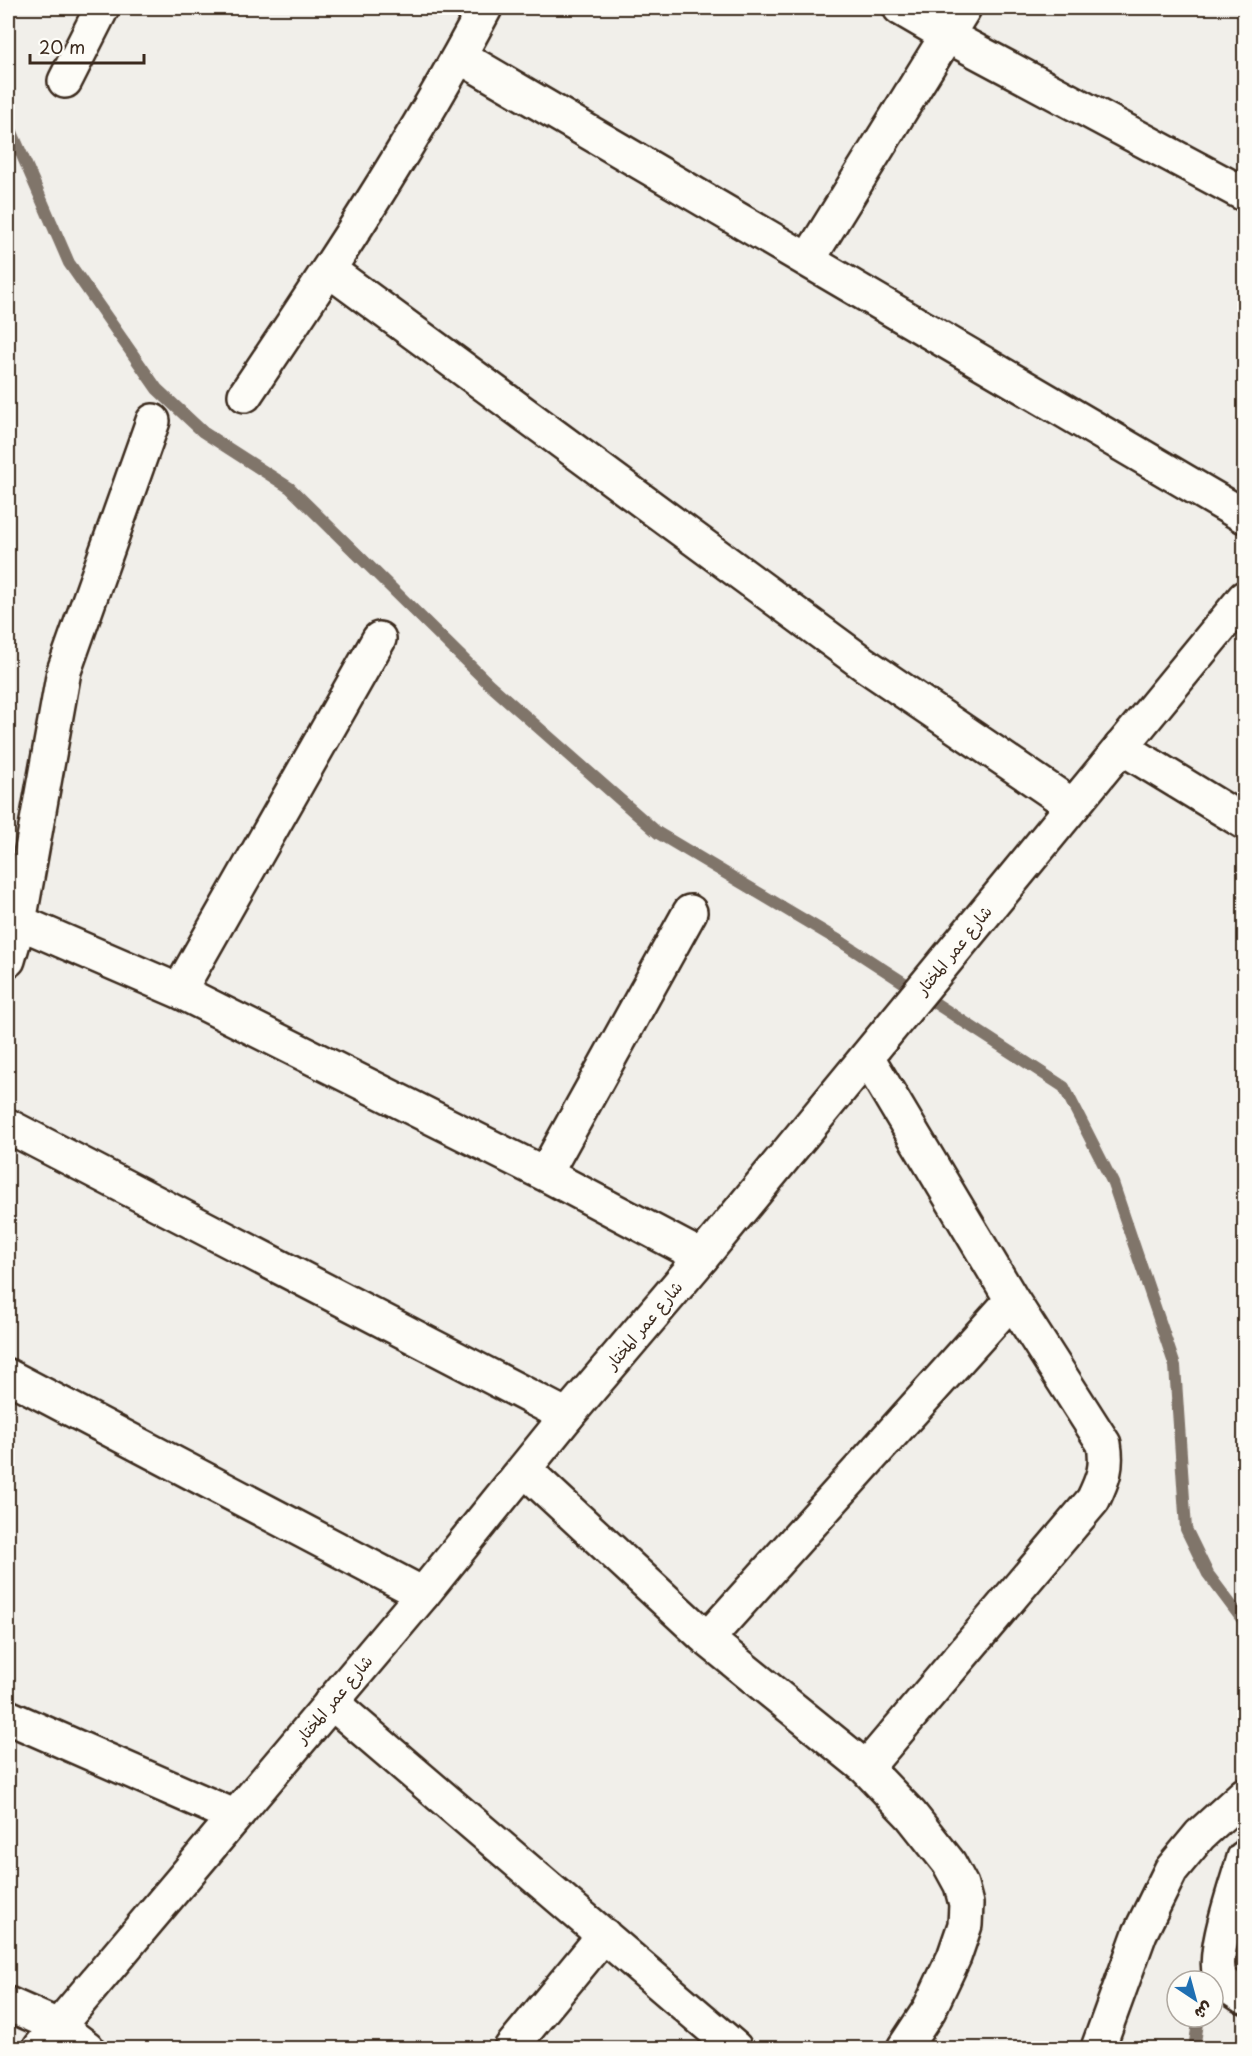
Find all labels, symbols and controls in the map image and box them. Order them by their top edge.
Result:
scale bar [30,27,144,65]
text: 20 m [39,33,85,60]
street label: شارع عمر المختار [908,900,998,1001]
street label: شارع عمر المختار [598,1275,688,1376]
street label: شارع عمر المختار [288,1649,378,1750]
north arrow [1165,1969,1225,2029]
text: ش [1190,1997,1219,2027]

